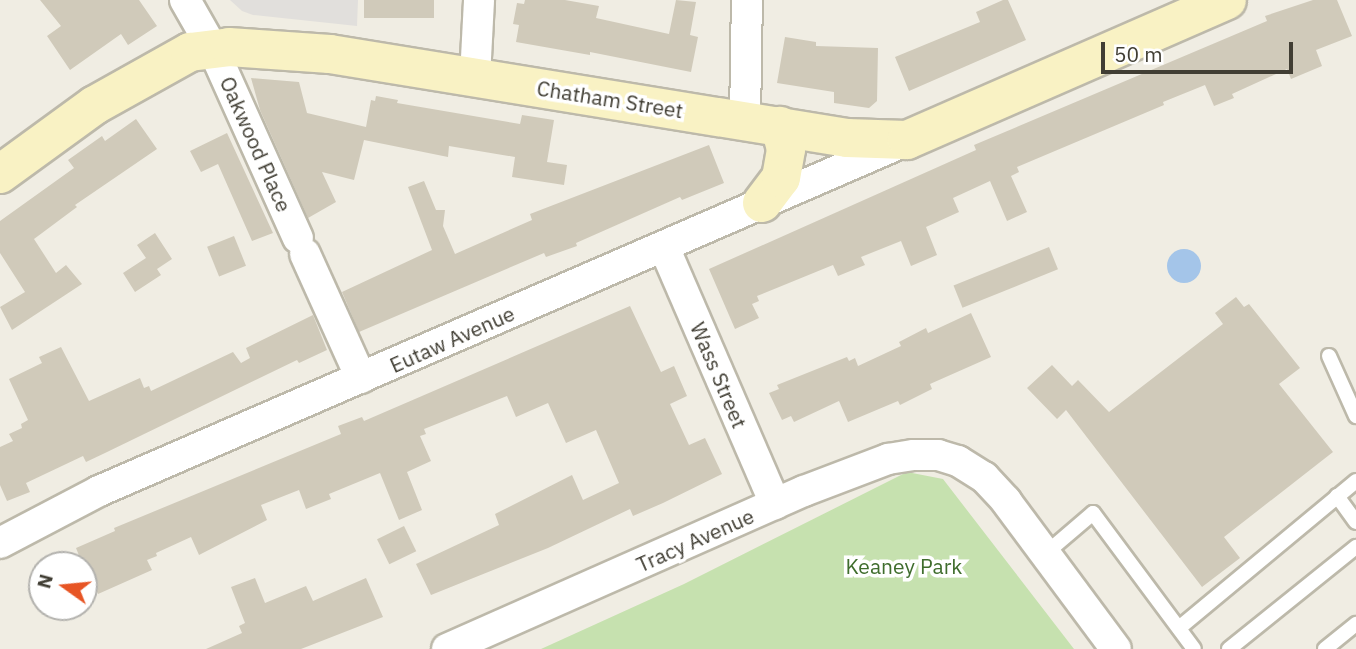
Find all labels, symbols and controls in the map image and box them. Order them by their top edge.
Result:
scale bar [1104,28,1296,72]
text: 50 m [1114,40,1163,68]
street label: Oakwood Place [215,72,297,216]
street label: Chatham Street [535,75,685,123]
street label: Eutaw Avenue [386,300,518,378]
street label: Wass Street [685,318,753,432]
street label: Tracy Avenue [632,503,758,577]
north arrow [28,551,98,621]
park label: Keaney Park [846,553,962,579]
text: N [31,571,58,591]

